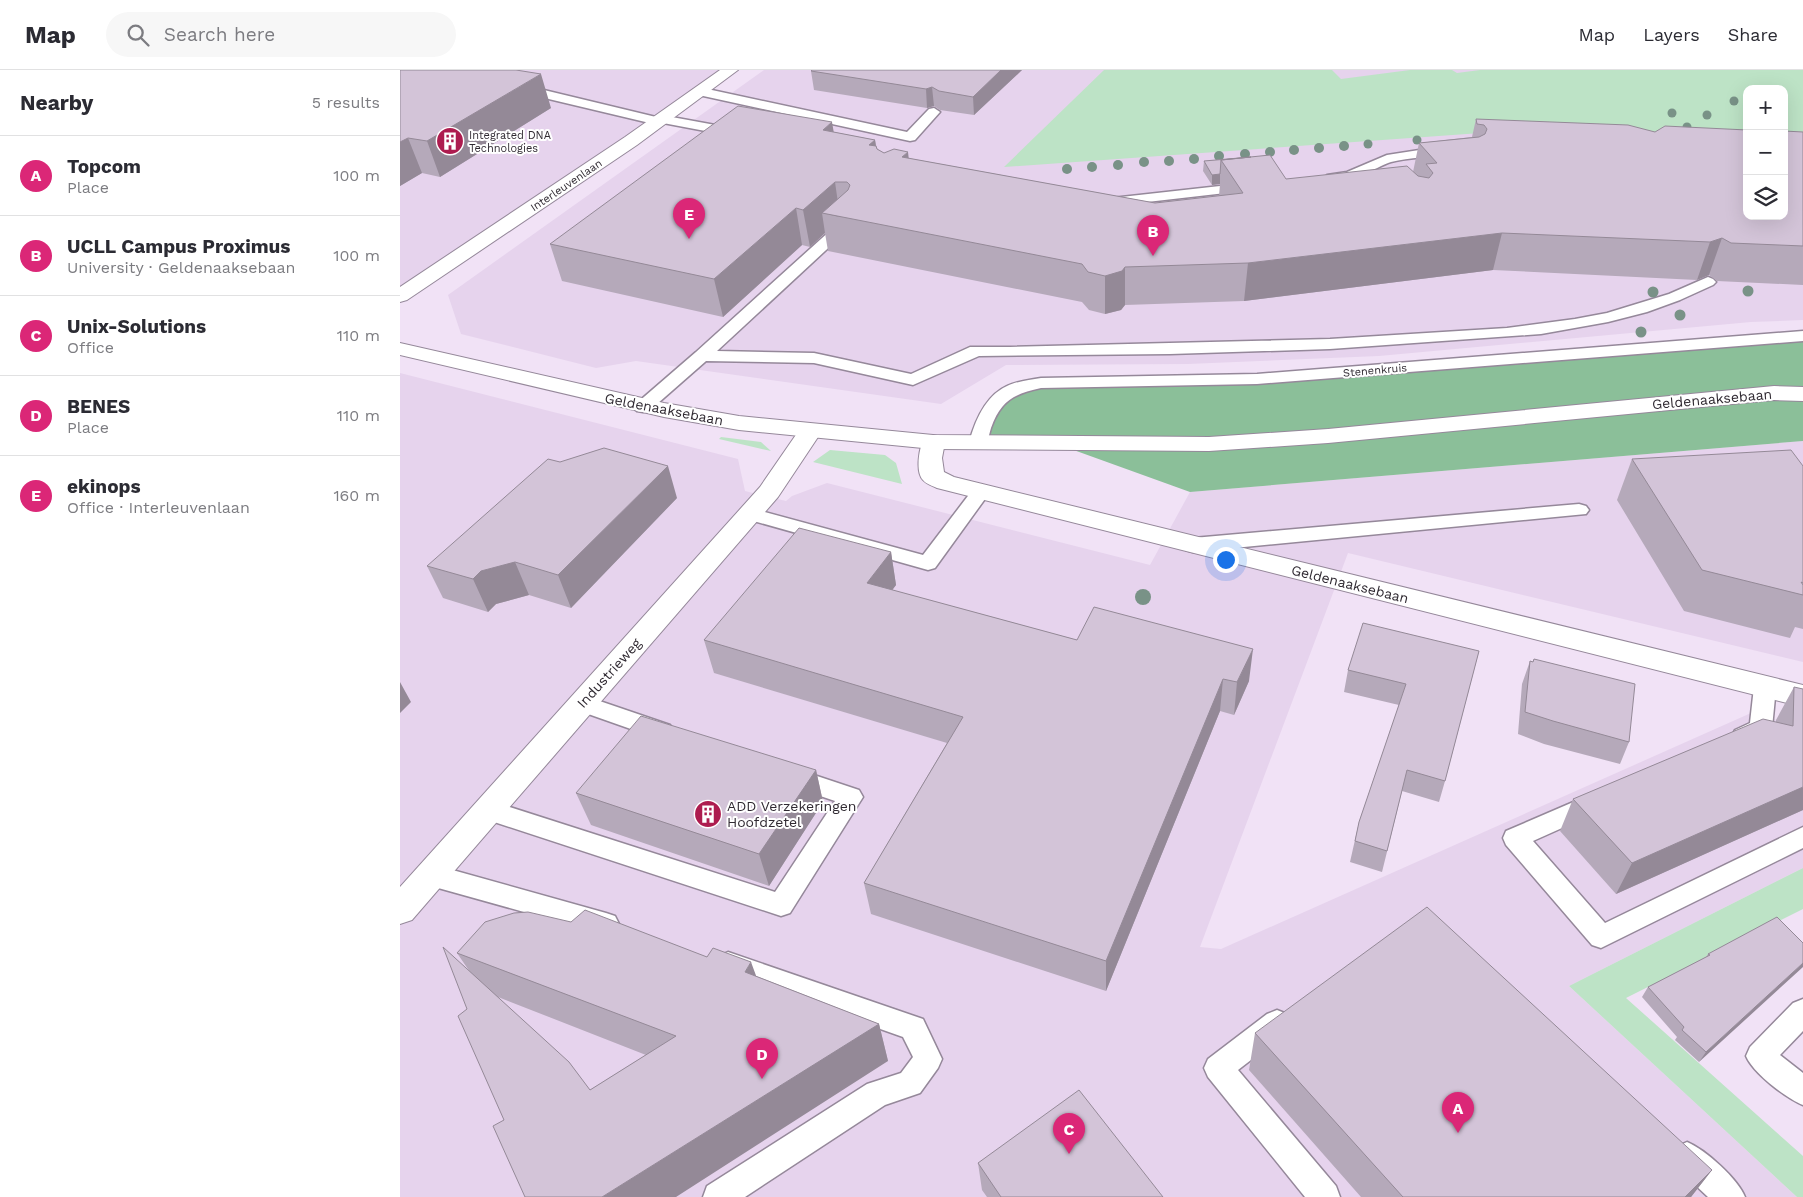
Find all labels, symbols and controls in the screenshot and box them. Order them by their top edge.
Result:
search box [106,12,456,57]
text: Map [25,21,76,49]
icon: search [124,21,152,49]
text: Search here [164,23,275,46]
text: Map [1578,24,1615,45]
text: Layers [1643,24,1700,45]
text: Share [1728,24,1778,45]
map controls [1743,85,1788,220]
button: + [1743,85,1788,130]
text: Nearby [20,90,93,115]
text: 5 results [312,93,380,112]
building icon: Integrated DNA Technologies [435,126,465,156]
place label: Integrated DNA Technologies [469,129,551,155]
button: − [1743,130,1788,175]
text: Topcom [67,155,141,178]
street label: Interleuvenlaan [528,157,604,214]
text: A [31,166,41,185]
text: 100 m [333,166,380,185]
button: layers [1743,175,1788,220]
text: Place [67,178,109,197]
pin: E [673,198,705,239]
pin: B [1137,215,1169,256]
text: UCLL Campus Proximus [67,235,290,258]
text: B [31,246,41,265]
text: 100 m [333,246,380,265]
text: University · Geldenaaksebaan [67,258,296,277]
text: Unix-Solutions [67,315,206,338]
text: C [31,326,41,345]
text: 110 m [337,326,380,345]
text: Office [67,338,114,357]
street label: Stenenkruis [1342,361,1408,380]
street label: Geldenaaksebaan [1651,386,1773,412]
street label: Geldenaaksebaan [603,390,725,428]
text: BENES [67,395,130,418]
text: D [30,406,42,425]
text: 110 m [337,406,380,425]
text: Place [67,418,109,437]
text: ekinops [67,475,141,498]
text: E [31,486,41,505]
text: 160 m [333,486,380,505]
text: Office · Interleuvenlaan [67,498,250,517]
your location [1213,547,1239,573]
street label: Geldenaaksebaan [1290,562,1410,606]
street label: Industrieweg [574,635,645,711]
place label: ADD Verzekeringen Hoofdzetel [727,798,856,830]
building icon: ADD Verzekeringen Hoofdzetel [693,799,723,829]
pin: D [746,1038,778,1079]
pin: A [1442,1092,1474,1133]
pin: C [1053,1113,1085,1154]

